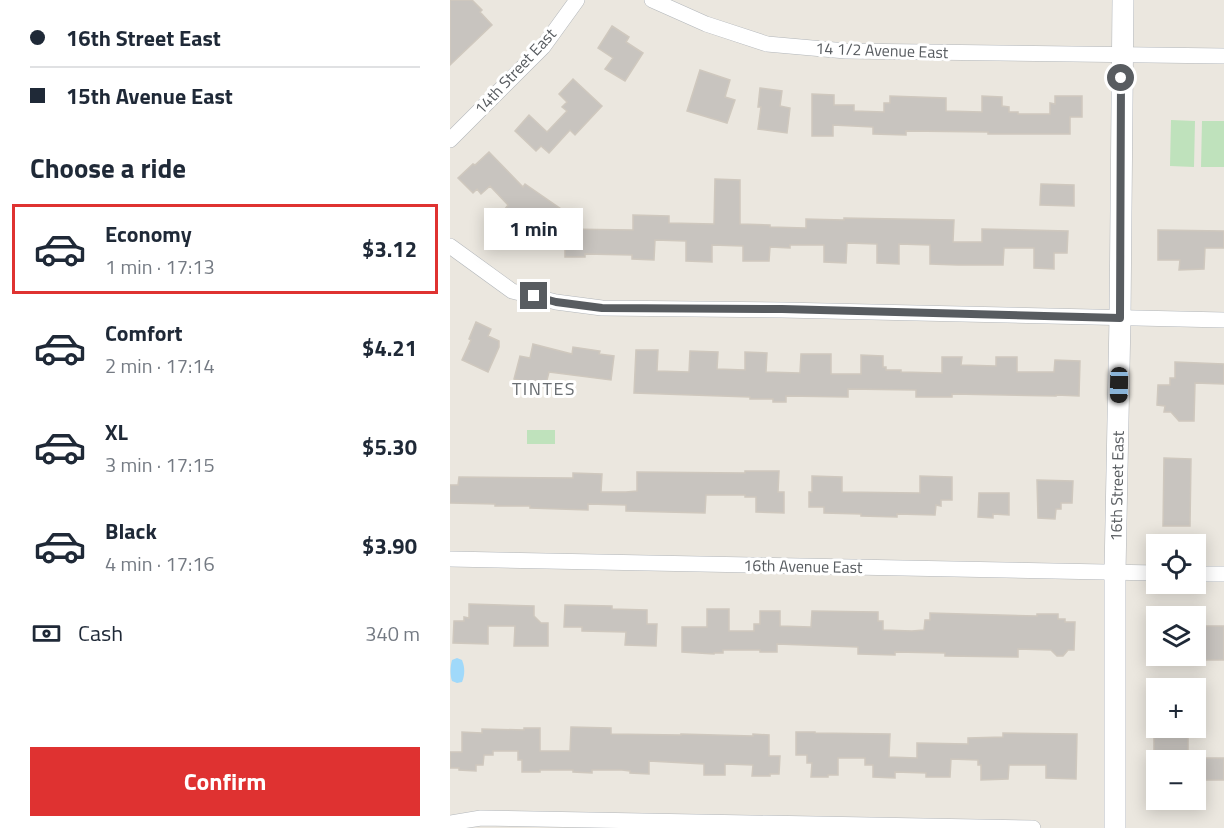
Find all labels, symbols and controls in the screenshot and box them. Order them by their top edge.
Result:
text: 16th Street East [66,21,221,55]
street label: 14th Street East [469,22,562,120]
street label: 14 1/2 Avenue East [815,36,949,64]
route start [1107,64,1134,91]
text: 15th Avenue East [66,79,233,113]
text: Choose a ride [30,147,186,188]
callout: 1 min [484,209,584,251]
text: 1 min [509,213,558,244]
text: Economy [105,217,192,251]
icon: car [33,222,87,276]
text: $3.12 [362,232,417,266]
text: 1 min · 17:13 [105,251,215,282]
route end [520,282,547,309]
text: Comfort [105,316,183,350]
icon: car [33,321,87,375]
text: $4.21 [362,331,417,365]
text: 2 min · 17:14 [105,350,215,381]
car [1110,367,1128,403]
district label: TINTES [512,375,576,402]
text: XL [105,415,128,449]
icon: car [33,420,87,474]
text: $5.30 [362,430,417,464]
street label: 16th Street East [1104,430,1130,541]
text: 3 min · 17:15 [105,449,215,480]
text: Black [105,514,157,548]
icon: car [33,519,87,573]
text: $3.90 [362,529,417,563]
map controls [1146,534,1206,810]
button: locate [1146,534,1206,594]
text: 4 min · 17:16 [105,548,215,579]
street label: 16th Avenue East [743,553,863,579]
button: layers [1146,606,1206,666]
text: Cash [78,616,123,650]
icon: cash [30,617,63,650]
text: 340 m [365,618,420,649]
button: + [1146,678,1206,738]
button: Confirm [30,747,420,816]
button: − [1146,750,1206,810]

